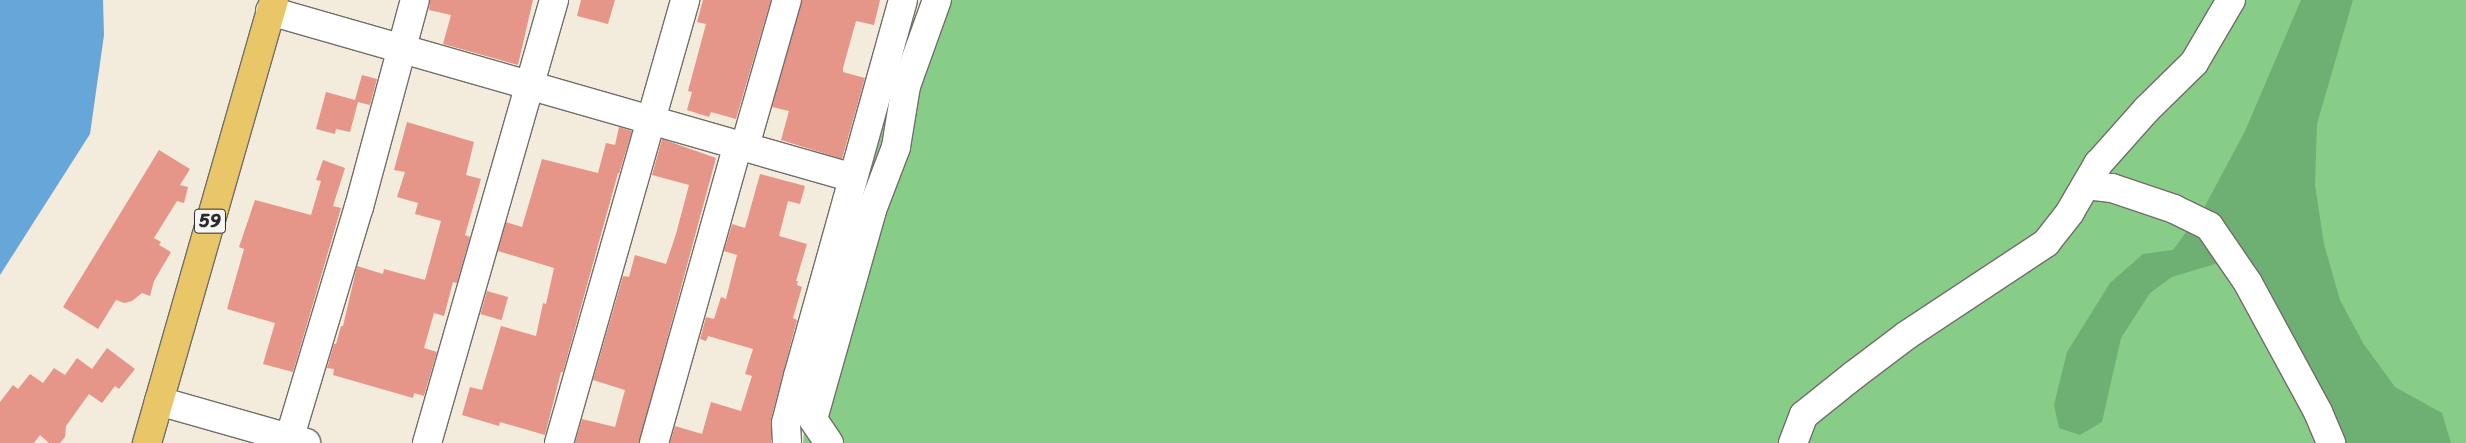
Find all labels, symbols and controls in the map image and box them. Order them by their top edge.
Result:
road number: 59 [194,206,226,237]

